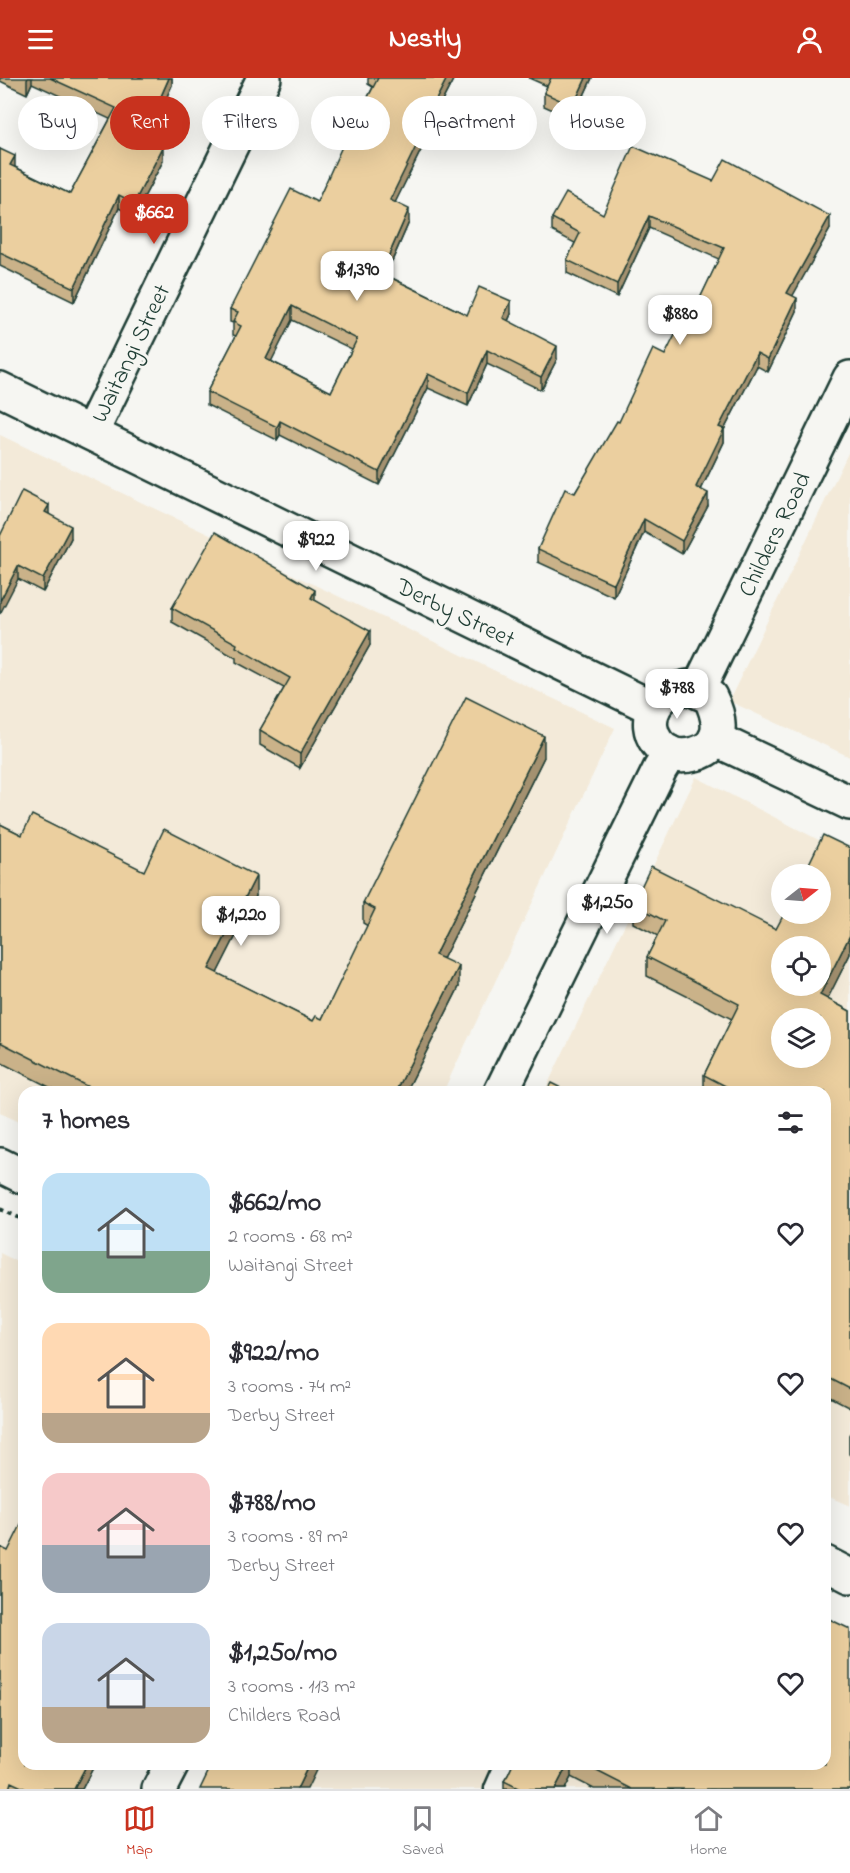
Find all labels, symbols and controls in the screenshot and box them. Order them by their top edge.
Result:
text: Nestly [389,20,461,59]
icon: menu [24,23,57,56]
icon: person [793,23,826,56]
chip: Buy [18,96,98,150]
chip: Rent [110,96,190,150]
chip: Filters [202,96,299,150]
chip: New [311,96,390,150]
chip: Apartment [402,96,537,150]
chip: House [549,96,646,150]
pin: $662 [118,194,190,245]
text: $662 [134,199,174,228]
pin: $1,390 [308,251,406,302]
text: $1,390 [335,256,379,285]
street label: Waitangi Street [84,279,181,429]
pin: $880 [644,295,716,346]
text: $880 [662,300,698,329]
street label: Childers Road [731,466,822,603]
pin: $922 [280,521,352,572]
text: $922 [297,526,335,555]
street label: Derby Street [388,570,520,659]
pin: $788 [641,669,713,720]
text: $788 [659,674,695,703]
north arrow [771,864,831,924]
map controls [771,864,831,1068]
pin: $1,250 [558,884,656,935]
text: $1,250 [581,889,633,918]
pin: $1,220 [192,896,290,947]
text: $1,220 [216,901,266,930]
button: locate [771,936,831,996]
button: layers [771,1008,831,1068]
text: 7 homes [42,1103,130,1141]
icon: filters [774,1106,807,1139]
text: $662/mo [228,1185,321,1223]
icon: home [90,1197,162,1269]
icon: heart [774,1217,807,1250]
text: 2 rooms · 68 m² [228,1223,353,1252]
text: Waitangi Street [228,1252,353,1281]
text: $922/mo [228,1335,319,1373]
icon: home [90,1347,162,1419]
icon: heart [774,1367,807,1400]
text: 3 rooms · 74 m² [228,1373,351,1402]
text: Derby Street [228,1402,335,1431]
text: $788/mo [228,1485,316,1523]
icon: home [90,1497,162,1569]
icon: heart [774,1517,807,1550]
text: 3 rooms · 89 m² [228,1523,348,1552]
text: Derby Street [228,1552,335,1581]
text: $1,250/mo [228,1635,337,1673]
icon: home [90,1647,162,1719]
icon: heart [774,1667,807,1700]
text: 3 rooms · 113 m² [228,1673,356,1702]
text: Childers Road [228,1702,341,1731]
tab: Map [123,1802,156,1862]
tab: Saved [402,1802,444,1862]
tab: Home [690,1802,727,1862]

